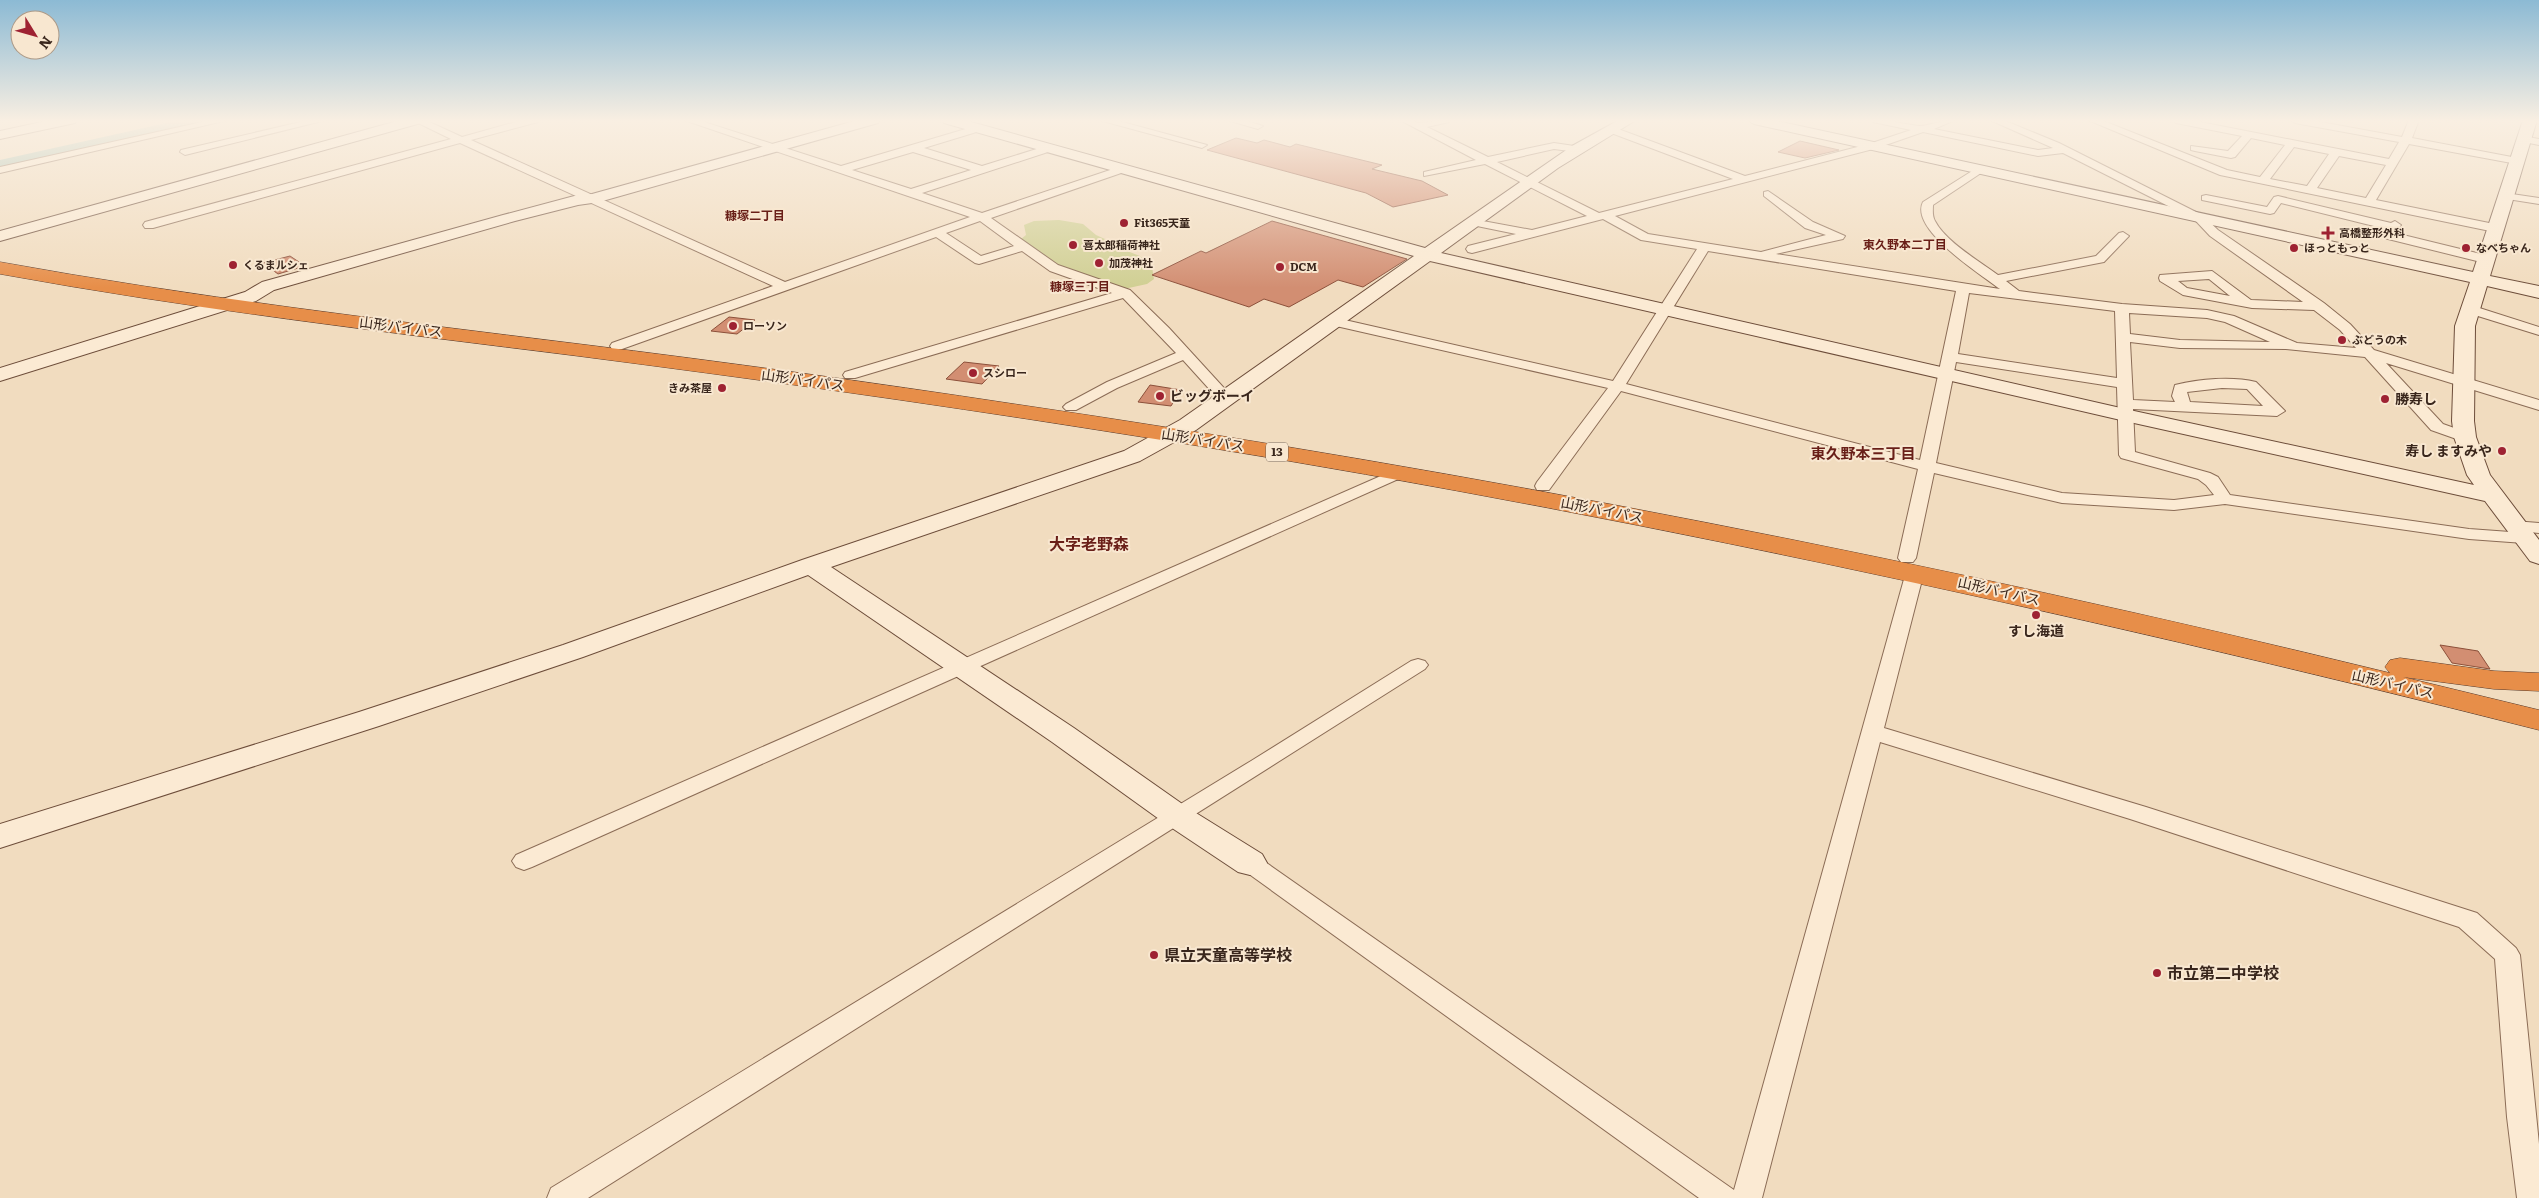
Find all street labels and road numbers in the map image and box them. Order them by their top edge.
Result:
street label: 山形バイパス [358,311,444,341]
street label: 山形バイパス [760,363,846,395]
street label: 山形バイパス [1160,423,1246,455]
road number: 13 [1266,442,1288,462]
street label: 山形バイパス [1559,491,1645,527]
street label: 山形バイパス [1956,571,2042,609]
street label: 山形バイパス [2350,664,2436,702]

